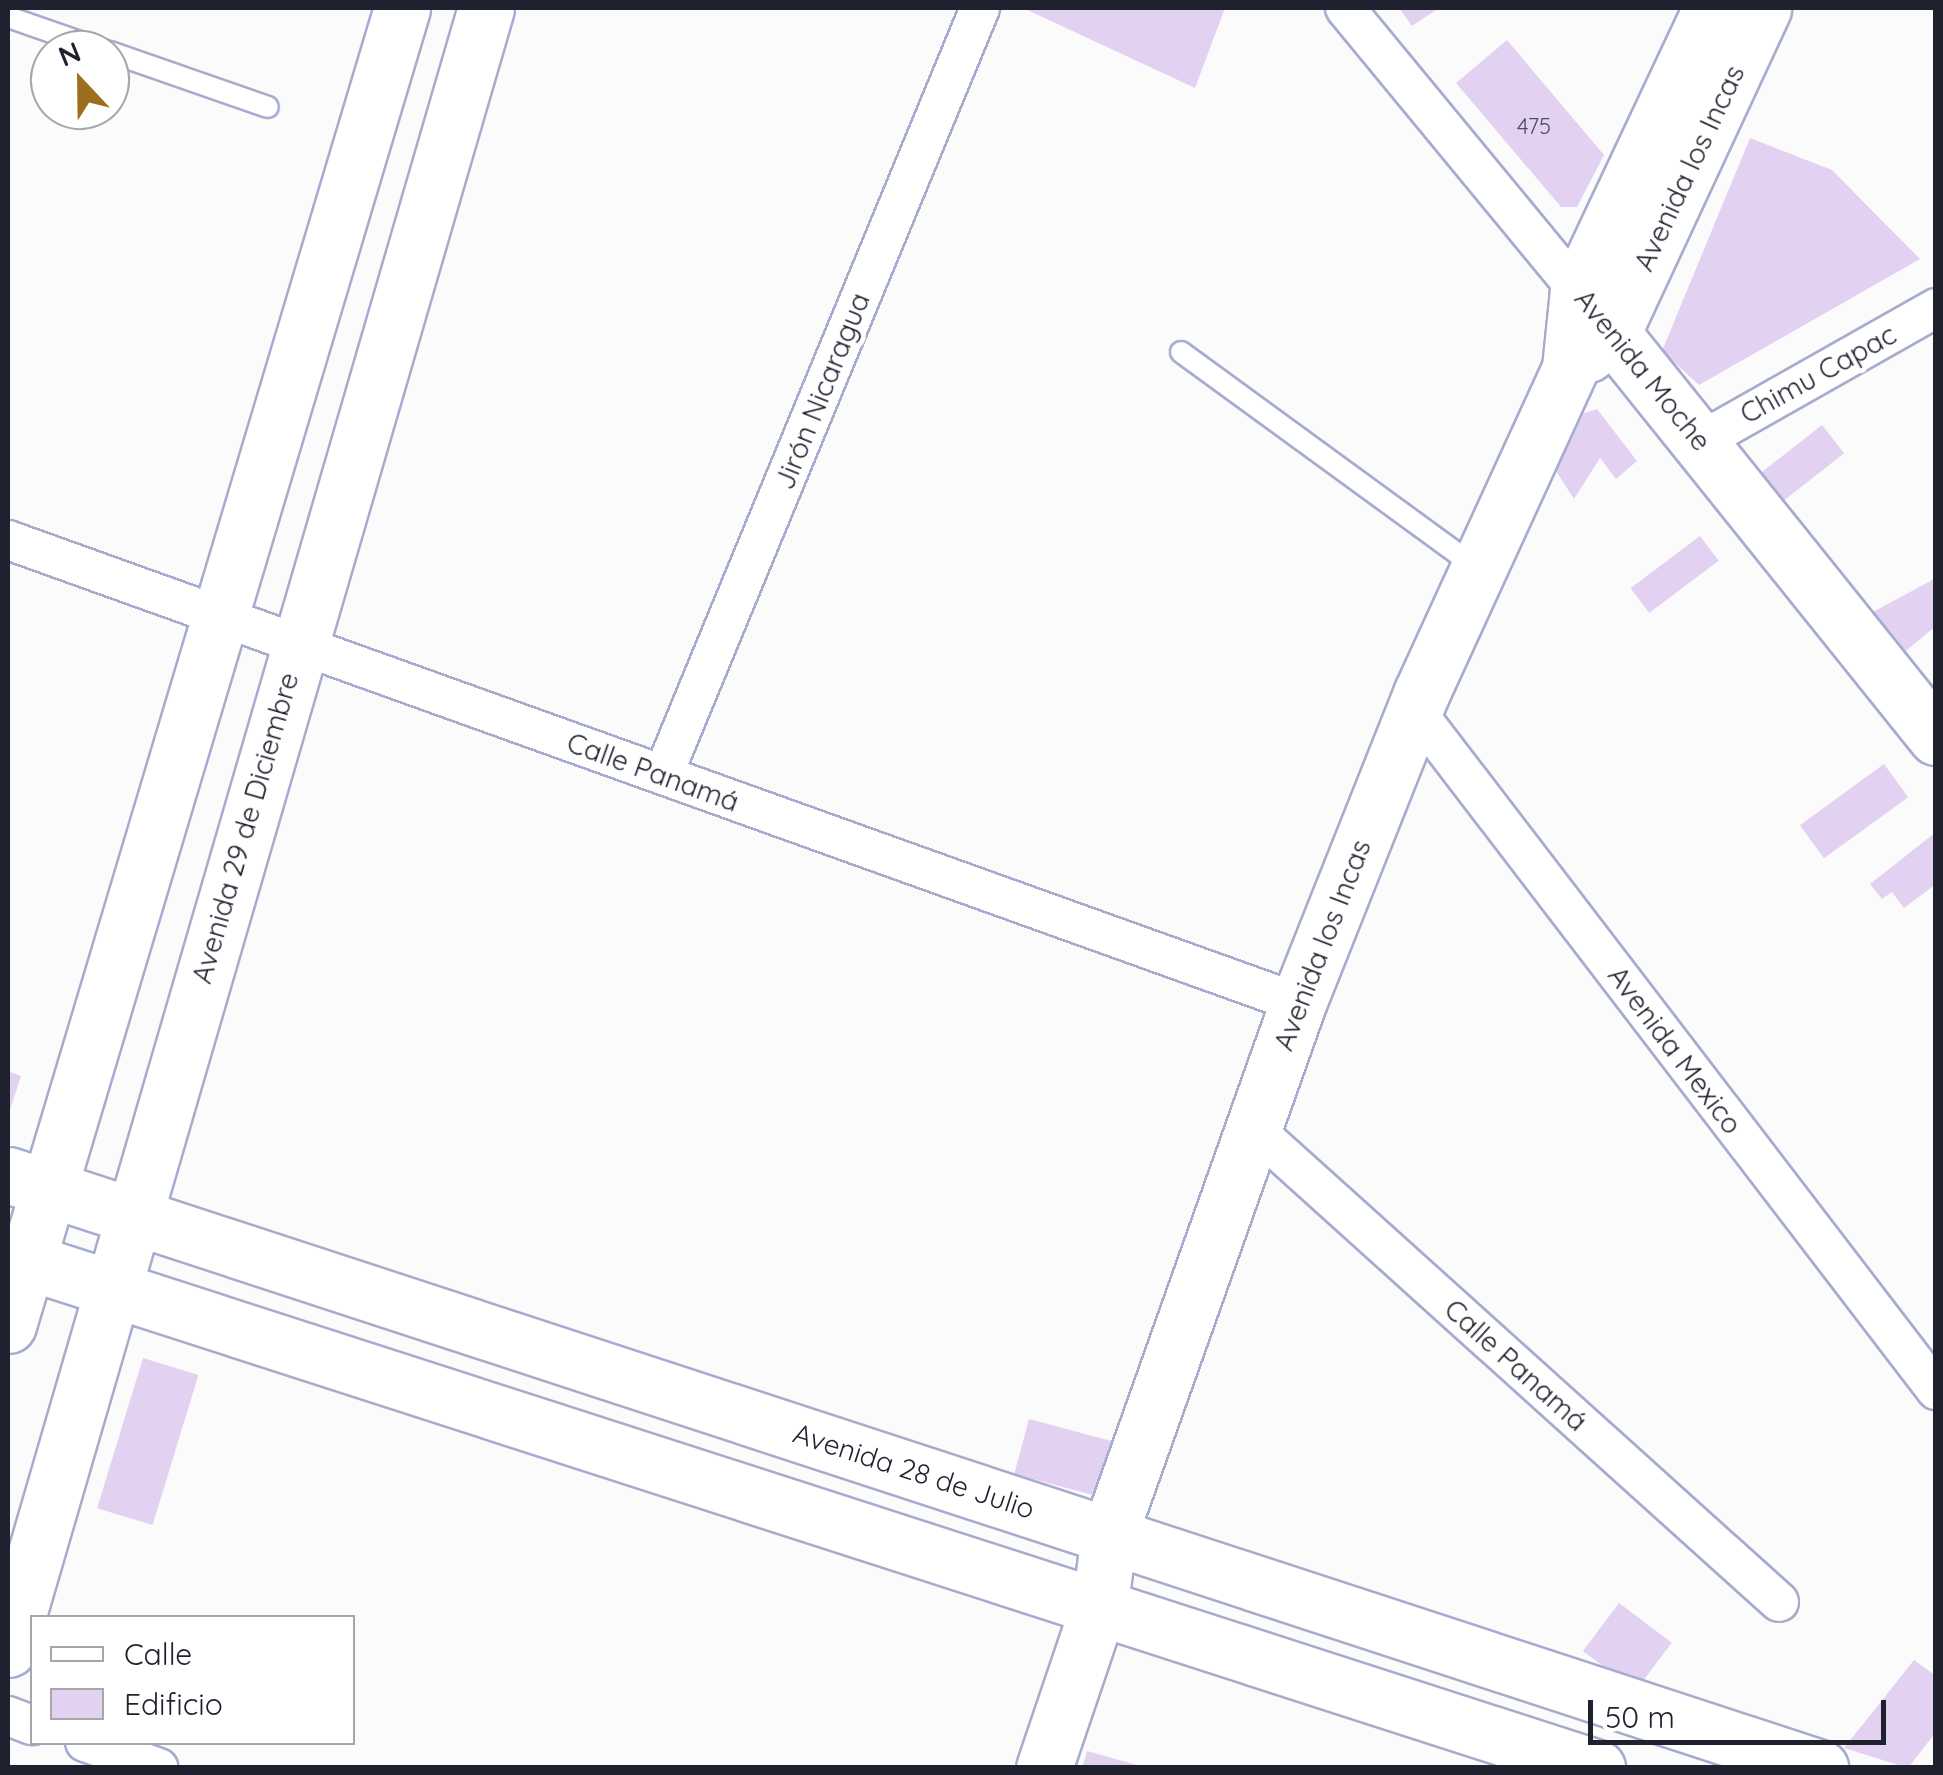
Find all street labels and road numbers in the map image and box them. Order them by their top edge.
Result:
street label: Avenida los Incas [1627,60,1751,276]
street label: Avenida Moche [1568,283,1718,457]
street label: Jirón Nicaragua [767,288,877,494]
street label: Chimu Capac [1734,317,1902,431]
street label: Avenida 29 de Diciembre [185,669,305,987]
street label: Calle Panamá [562,725,744,819]
street label: Avenida los Incas [1266,835,1378,1055]
street label: Avenida Mexico [1601,960,1749,1140]
street label: Calle Panamá [1438,1292,1594,1438]
street label: Avenida 28 de Julio [789,1416,1039,1526]

